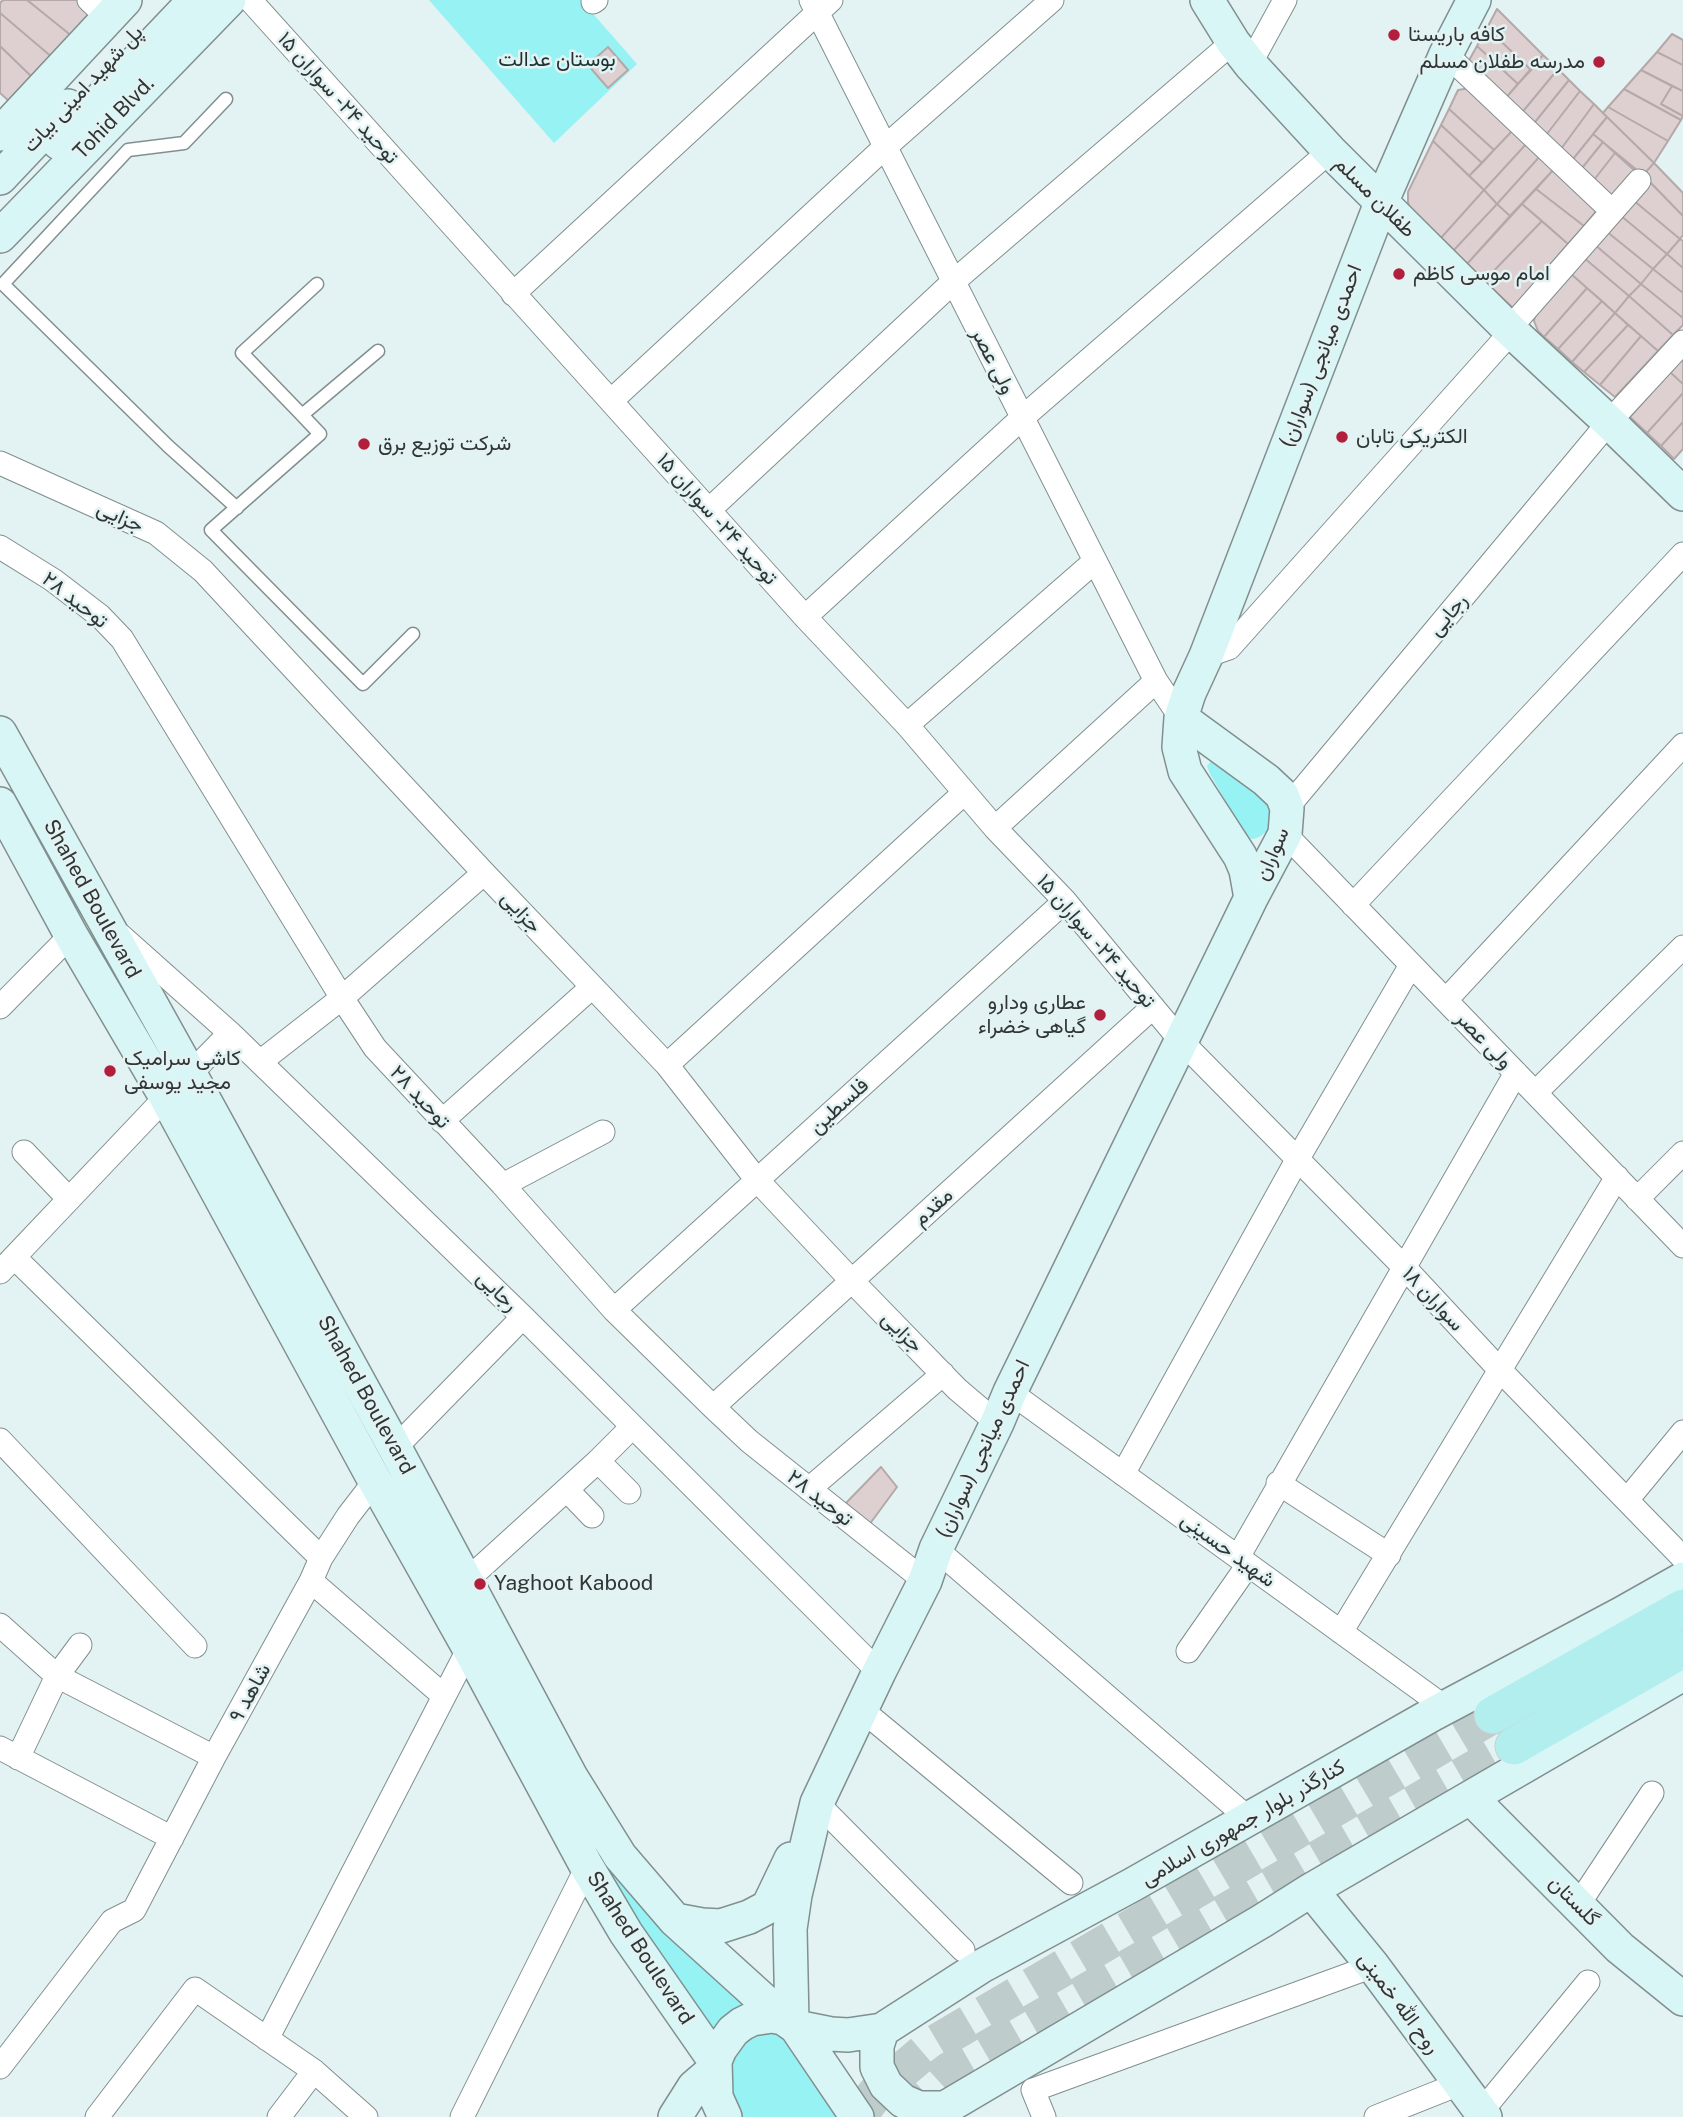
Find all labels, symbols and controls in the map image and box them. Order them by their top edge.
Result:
street label: پل شهید امینی بیات [18,20,148,158]
place label: کافه باریستا [1408,22,1505,48]
street label: توحید ۲۴- سواران ۱۵ [272,27,404,169]
marker: کافه باریستا [1386,27,1402,43]
park label: بوستان عدالت [498,47,616,73]
place label: مدرسه طفلان مسلم [1420,49,1585,75]
marker: مدرسه طفلان مسلم [1591,54,1607,70]
street label: Tohid Blvd. [68,71,160,165]
street label: طفلان مسلم [1329,151,1421,243]
street label: احمدی میانجی (سواران) [1275,261,1367,451]
place label: امام موسی کاظم [1413,261,1550,287]
marker: امام موسی کاظم [1391,266,1407,282]
street label: ولی عصر [966,324,1020,398]
place label: الکتریکی تابان [1356,424,1468,450]
marker: الکتریکی تابان [1334,429,1350,445]
place label: شرکت توزیع برق [378,431,511,457]
marker: شرکت توزیع برق [356,436,372,452]
street label: توحید ۲۴- سواران ۱۵ [651,448,783,590]
street label: جزایی [93,496,147,538]
street label: توحید ۲۸ [37,566,113,634]
street label: رجایی [1423,588,1473,642]
street label: Shahed Boulevard [38,815,146,983]
street label: سواران [1249,823,1295,885]
street label: توحید ۲۴- سواران ۱۵ [1031,869,1161,1013]
street label: جزایی [495,886,547,938]
place label: عطاری ودارو گیاهی خضراء [978,990,1086,1040]
street label: ولی عصر [1450,1006,1518,1074]
marker: عطاری ودارو گیاهی خضراء [1092,1007,1108,1023]
place label: کاشی سرامیک مجید یوسفی [124,1046,241,1096]
street label: توحید ۲۸ [384,1060,456,1134]
marker: کاشی سرامیک مجید یوسفی [102,1063,118,1079]
street label: فلسطین [804,1073,874,1139]
street label: مقدم [908,1182,958,1232]
street label: سواران ۱۸ [1397,1261,1469,1337]
street label: رجایی [471,1265,523,1317]
street label: جزایی [876,1306,928,1358]
street label: Shahed Boulevard [312,1311,420,1479]
street label: احمدی میانجی (سواران) [931,1356,1035,1542]
street label: توحید ۲۸ [782,1464,858,1532]
street label: شهید حسینی [1176,1507,1280,1593]
place label: Yaghoot Kabood [494,1571,653,1597]
marker: Yaghoot Kabood [472,1576,488,1592]
street label: شاهد ۹ [224,1659,276,1727]
street label: کنارگذر بلوار جمهوری اسلامی [1136,1754,1350,1892]
street label: Shahed Boulevard [581,1867,699,2029]
street label: گلستان [1543,1870,1605,1932]
street label: روح الله خمینی [1352,1947,1446,2059]

